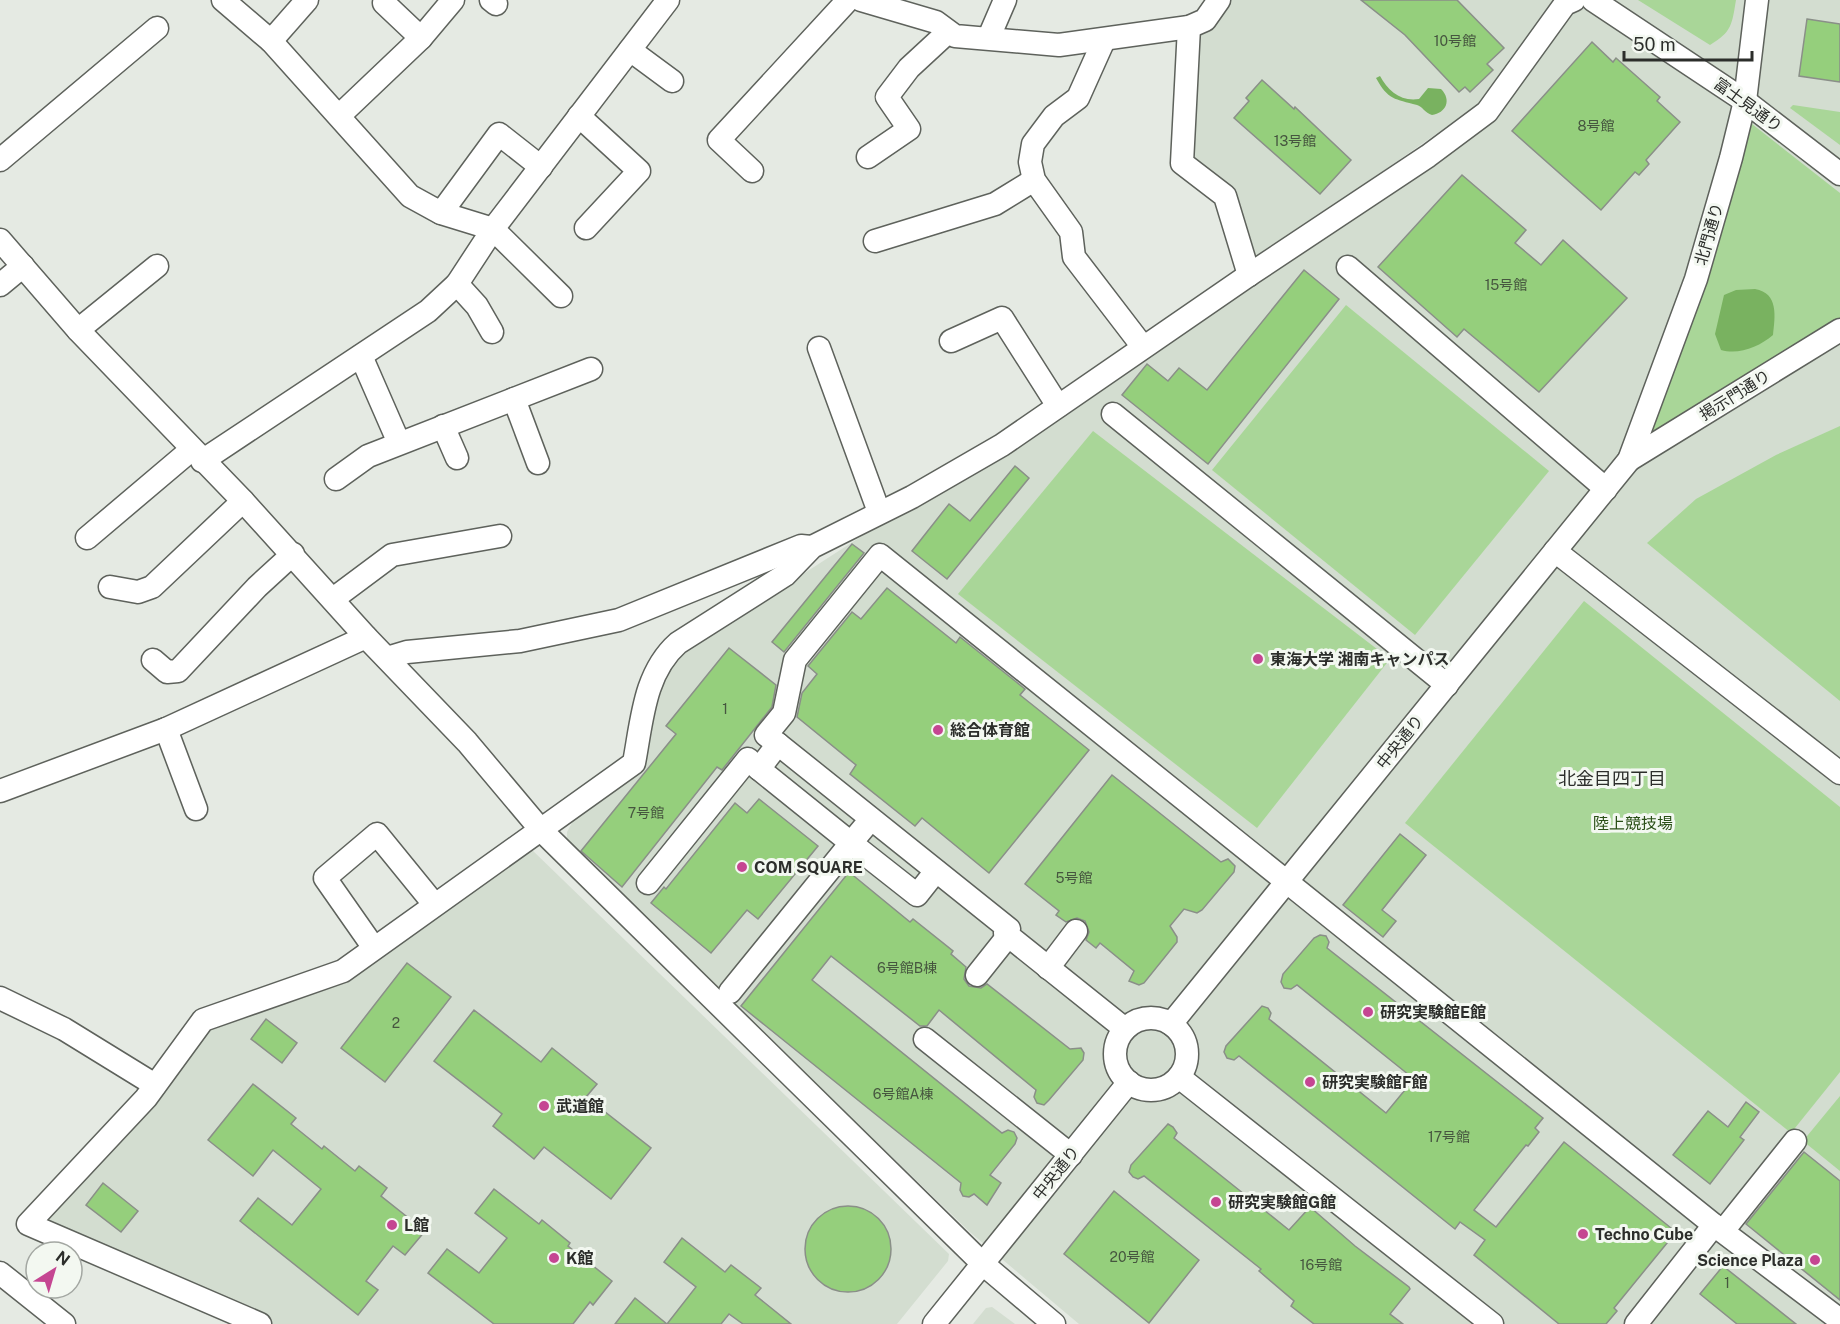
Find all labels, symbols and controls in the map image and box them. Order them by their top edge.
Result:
scale bar [1624,24,1752,62]
house number: 10号館 [1434,33,1476,49]
text: 50 m [1633,34,1676,55]
street label: 富士見通り [1710,74,1786,136]
house number: 8号館 [1577,118,1615,134]
house number: 13号館 [1274,133,1316,149]
street label: 北門通り [1691,201,1727,267]
house number: 15号館 [1485,277,1527,293]
street label: 掲示門通り [1696,366,1774,424]
place label: 東海大学 湘南キャンパス [1270,650,1450,669]
marker: 東海大学 湘南キャンパス [1251,652,1265,666]
house number: 1 [722,701,728,717]
street label: 中央通り [1372,711,1428,773]
place label: 総合体育館 [950,721,1030,740]
marker: 総合体育館 [931,723,945,737]
district label: 北金目四丁目 [1558,768,1666,789]
house number: 7号館 [628,805,664,821]
park label: 陸上競技場 [1593,814,1673,833]
place label: COM SQUARE [754,858,863,877]
marker: COM SQUARE [735,860,749,874]
house number: 5号館 [1056,870,1092,886]
house number: 6号館B棟 [877,960,937,976]
place label: 研究実験館E館 [1380,1003,1486,1022]
marker: 研究実験館E館 [1361,1005,1375,1019]
house number: 2 [392,1015,400,1031]
place label: 研究実験館F館 [1322,1073,1428,1092]
marker: 研究実験館F館 [1303,1075,1317,1089]
house number: 6号館A棟 [873,1086,933,1102]
place label: 武道館 [556,1097,604,1116]
marker: 武道館 [537,1099,551,1113]
house number: 17号館 [1428,1129,1470,1145]
street label: 中央通り [1028,1142,1084,1204]
place label: 研究実験館G館 [1228,1193,1336,1212]
marker: 研究実験館G館 [1209,1195,1223,1209]
place label: L館 [404,1216,429,1235]
marker: L館 [385,1218,399,1232]
place label: Techno Cube [1595,1225,1693,1244]
marker: Techno Cube [1576,1227,1590,1241]
north arrow [24,1240,84,1300]
text: N [52,1247,73,1270]
place label: K館 [566,1249,593,1268]
house number: 20号館 [1110,1249,1154,1265]
marker: K館 [547,1251,561,1265]
place label: Science Plaza [1697,1251,1803,1270]
marker: Science Plaza [1808,1253,1822,1267]
house number: 16号館 [1300,1257,1342,1273]
house number: 1 [1724,1275,1730,1291]

